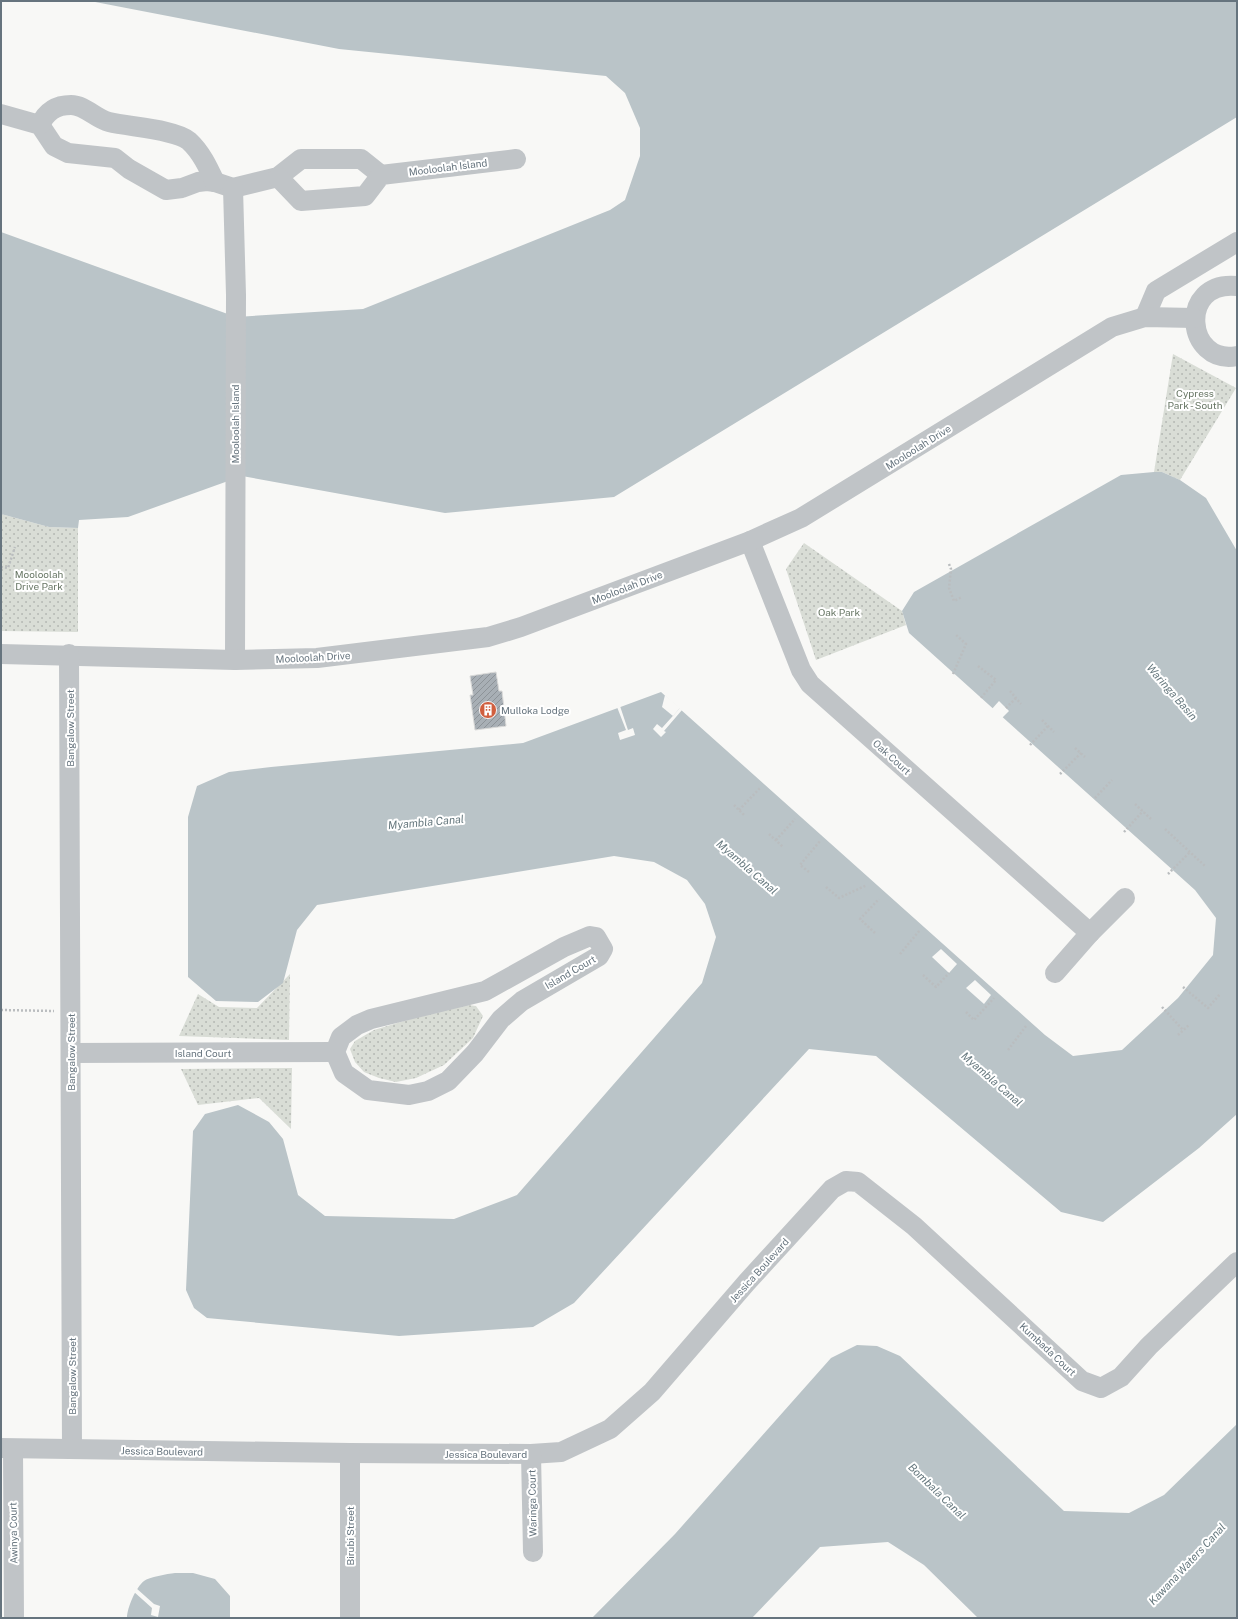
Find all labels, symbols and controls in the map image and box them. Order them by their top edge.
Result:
street label: Mooloolah Island [408,156,488,178]
street label: Mooloolah Island [229,384,241,464]
park label: Cypress Park - South [1167,387,1223,411]
street label: Mooloolah Drive [883,422,953,472]
park label: Mooloolah Drive Park [15,568,63,592]
street label: Mooloolah Drive [590,568,664,606]
park label: Oak Park [818,606,860,618]
street label: Mooloolah Drive [275,649,351,665]
water label: Waringa Basin [1144,661,1200,723]
street label: Bangalow Street [64,689,76,767]
building icon: Mulloka Lodge [478,700,498,720]
place label: Mulloka Lodge [501,704,570,716]
street label: Oak Court [871,737,913,777]
water label: Myambla Canal [387,813,465,831]
water label: Myambla Canal [714,837,780,897]
street label: Island Court [542,953,598,991]
street label: Bangalow Street [65,1013,77,1091]
street label: Island Court [175,1047,231,1059]
water label: Myambla Canal [959,1049,1025,1109]
street label: Jessica Boulevard [727,1235,791,1305]
street label: Kumbada Court [1017,1320,1079,1378]
street label: Bangalow Street [66,1337,78,1415]
street label: Jessica Boulevard [121,1444,203,1458]
street label: Jessica Boulevard [445,1448,527,1460]
water label: Bombala Canal [906,1461,968,1521]
street label: Waringa Court [525,1469,539,1537]
street label: Awinya Court [6,1502,20,1564]
street label: Birubi Street [344,1506,356,1566]
water label: Kawana Waters Canal [1146,1521,1228,1607]

